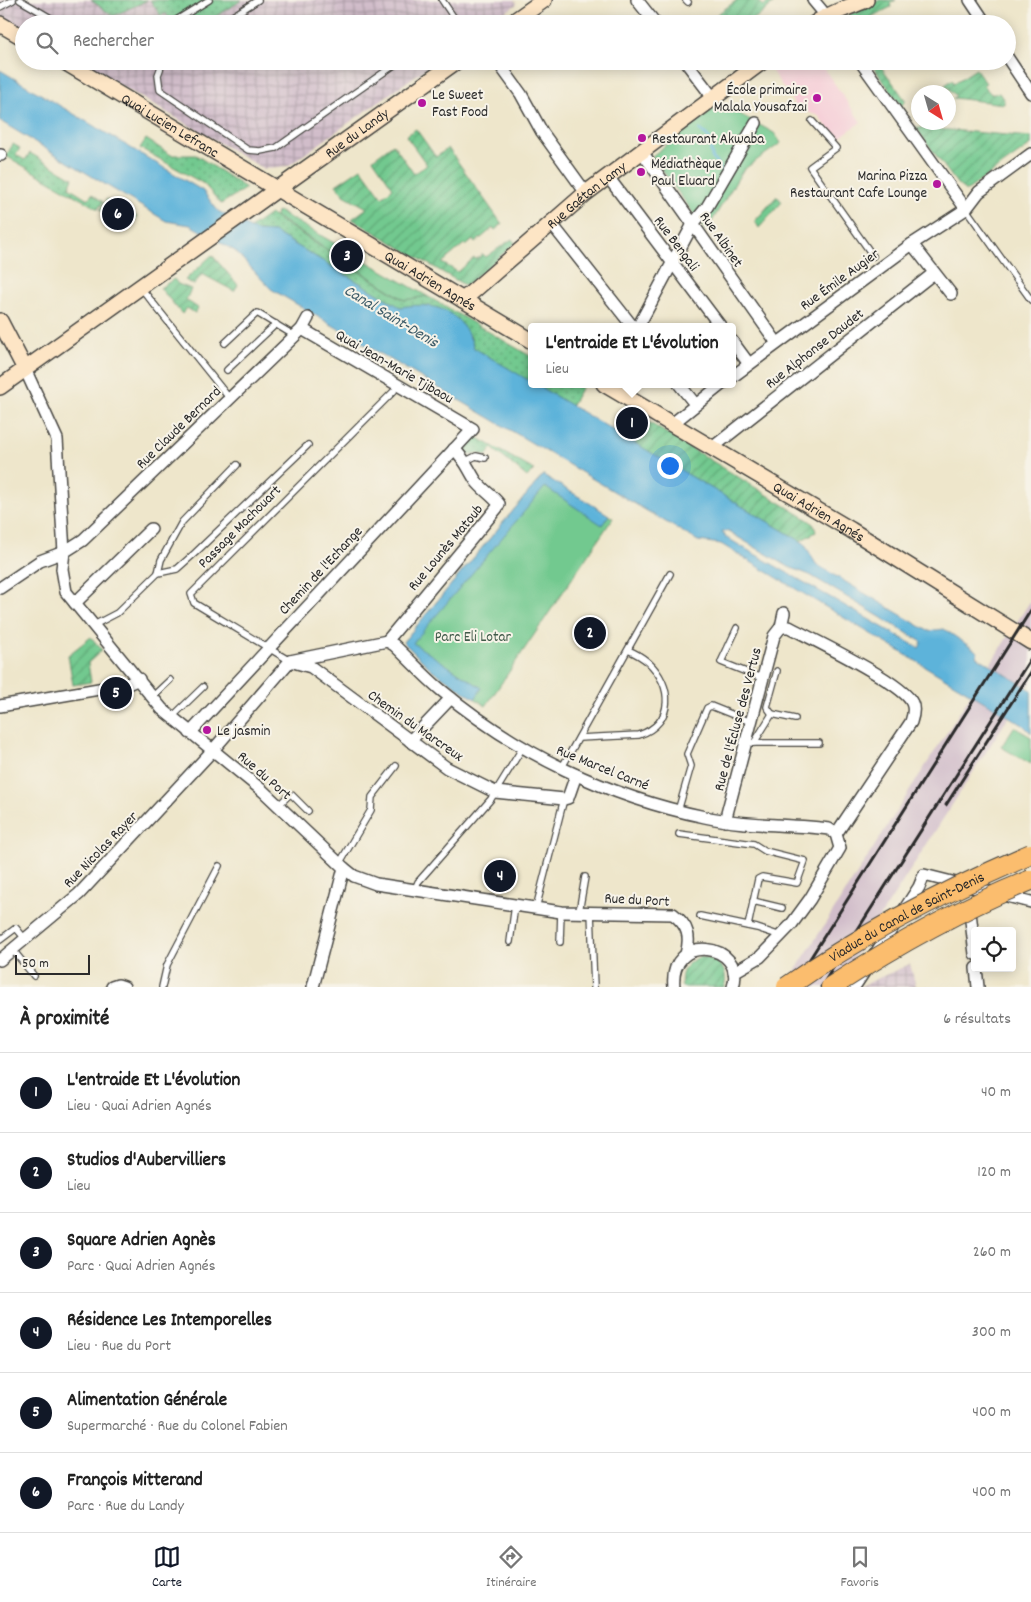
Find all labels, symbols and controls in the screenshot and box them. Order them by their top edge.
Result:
search box [15,15,1016,70]
icon: search [33,29,61,57]
text: Rechercher [73,29,154,56]
place label: École primaire Malala Yousafzai [714,80,807,119]
place label: Le Sweet Fast Food [432,85,488,124]
north arrow [911,85,956,130]
street label: Quai Lucien Lefranc [116,89,222,165]
marker: École primaire Malala Yousafzai [811,92,823,104]
marker: Le Sweet Fast Food [416,97,428,109]
street label: Rue du Landy [321,103,395,165]
place label: Restaurant Akwaba [652,129,765,151]
marker: Restaurant Akwaba [636,132,648,144]
place label: Médiathèque Paul Eluard [651,154,722,193]
street label: Rue Gaétan Lamy [543,157,633,235]
marker: Médiathèque Paul Eluard [635,166,647,178]
place label: Marina Pizza Restaurant Cafe Lounge [790,166,928,205]
marker: Marina Pizza Restaurant Cafe Lounge [931,178,943,190]
pin: 6 [102,195,134,233]
street label: Rue Albinet [693,208,748,273]
street label: Rue Bengali [647,212,704,277]
pin: 3 [331,237,363,275]
street label: Rue Émile Augier [796,244,885,317]
street label: Quai Adrien Agnés [379,246,480,318]
water label: Canal Saint-Denis [339,280,443,355]
street label: Rue Alphonse Daudet [761,304,870,395]
popup [528,323,736,388]
street label: Quai Jean-Marie Tjibaou [331,325,457,411]
text: L'entraide Et L'évolution [545,331,719,358]
text: Lieu [545,358,569,381]
street label: Rue Claude Bernard [132,382,227,475]
pin: 1 [616,404,648,442]
your location [657,453,683,479]
street label: Quai Adrien Agnés [768,477,868,549]
street label: Passage Machouart [194,480,287,574]
street label: Rue Lounès Matoub [404,500,489,596]
street label: Chemin de l'Echange [274,522,369,621]
pin: 2 [574,614,606,652]
park label: Parc Eli Lotar [435,627,512,649]
street label: Rue de l'Écluse des Vertus [709,645,769,794]
pin: 5 [100,674,132,712]
street label: Chemin du Marcreux [362,685,468,768]
place label: Le jasmin [217,721,271,743]
marker: Le jasmin [201,724,213,736]
street label: Rue Marcel Carné [553,740,652,797]
street label: Rue du Port [232,747,296,807]
street label: Rue Nicolas Rayer [59,807,144,894]
pin: 4 [484,857,516,895]
street label: Viaduc du Canal de Saint-Denis [825,867,989,969]
street label: Rue du Port [604,888,671,914]
map controls [971,927,1016,972]
button: locate [971,927,1016,972]
scale bar [15,952,90,975]
text: 50 m [22,954,49,974]
text: À proximité [20,1005,109,1035]
text: 6 résultats [943,1008,1011,1031]
text: L'entraide Et L'évolution [67,1068,240,1095]
text: 1 [34,1081,38,1104]
text: 40 m [981,1081,1011,1104]
text: Lieu · Quai Adrien Agnés [67,1095,212,1118]
text: Studios d'Aubervilliers [67,1148,226,1175]
text: 2 [33,1161,40,1184]
text: 120 m [977,1161,1011,1184]
text: Lieu [67,1175,90,1198]
text: Square Adrien Agnès [67,1228,216,1255]
text: 3 [32,1241,40,1264]
text: 260 m [973,1241,1011,1264]
text: Parc · Quai Adrien Agnés [67,1255,215,1278]
text: Résidence Les Intemporelles [67,1308,272,1335]
text: 4 [33,1321,39,1344]
text: 300 m [972,1321,1011,1344]
text: Lieu · Rue du Port [67,1335,171,1358]
text: Alimentation Générale [67,1388,227,1415]
text: 5 [32,1401,40,1424]
text: 400 m [972,1401,1011,1424]
text: Supermarché · Rue du Colonel Fabien [67,1415,288,1438]
text: François Mitterand [67,1468,203,1495]
text: 6 [32,1481,40,1504]
text: 400 m [972,1481,1011,1504]
text: Parc · Rue du Landy [67,1495,184,1518]
tab: Carte [152,1543,182,1593]
tab: Itinéraire [486,1543,536,1593]
tab: Favoris [840,1543,879,1593]

